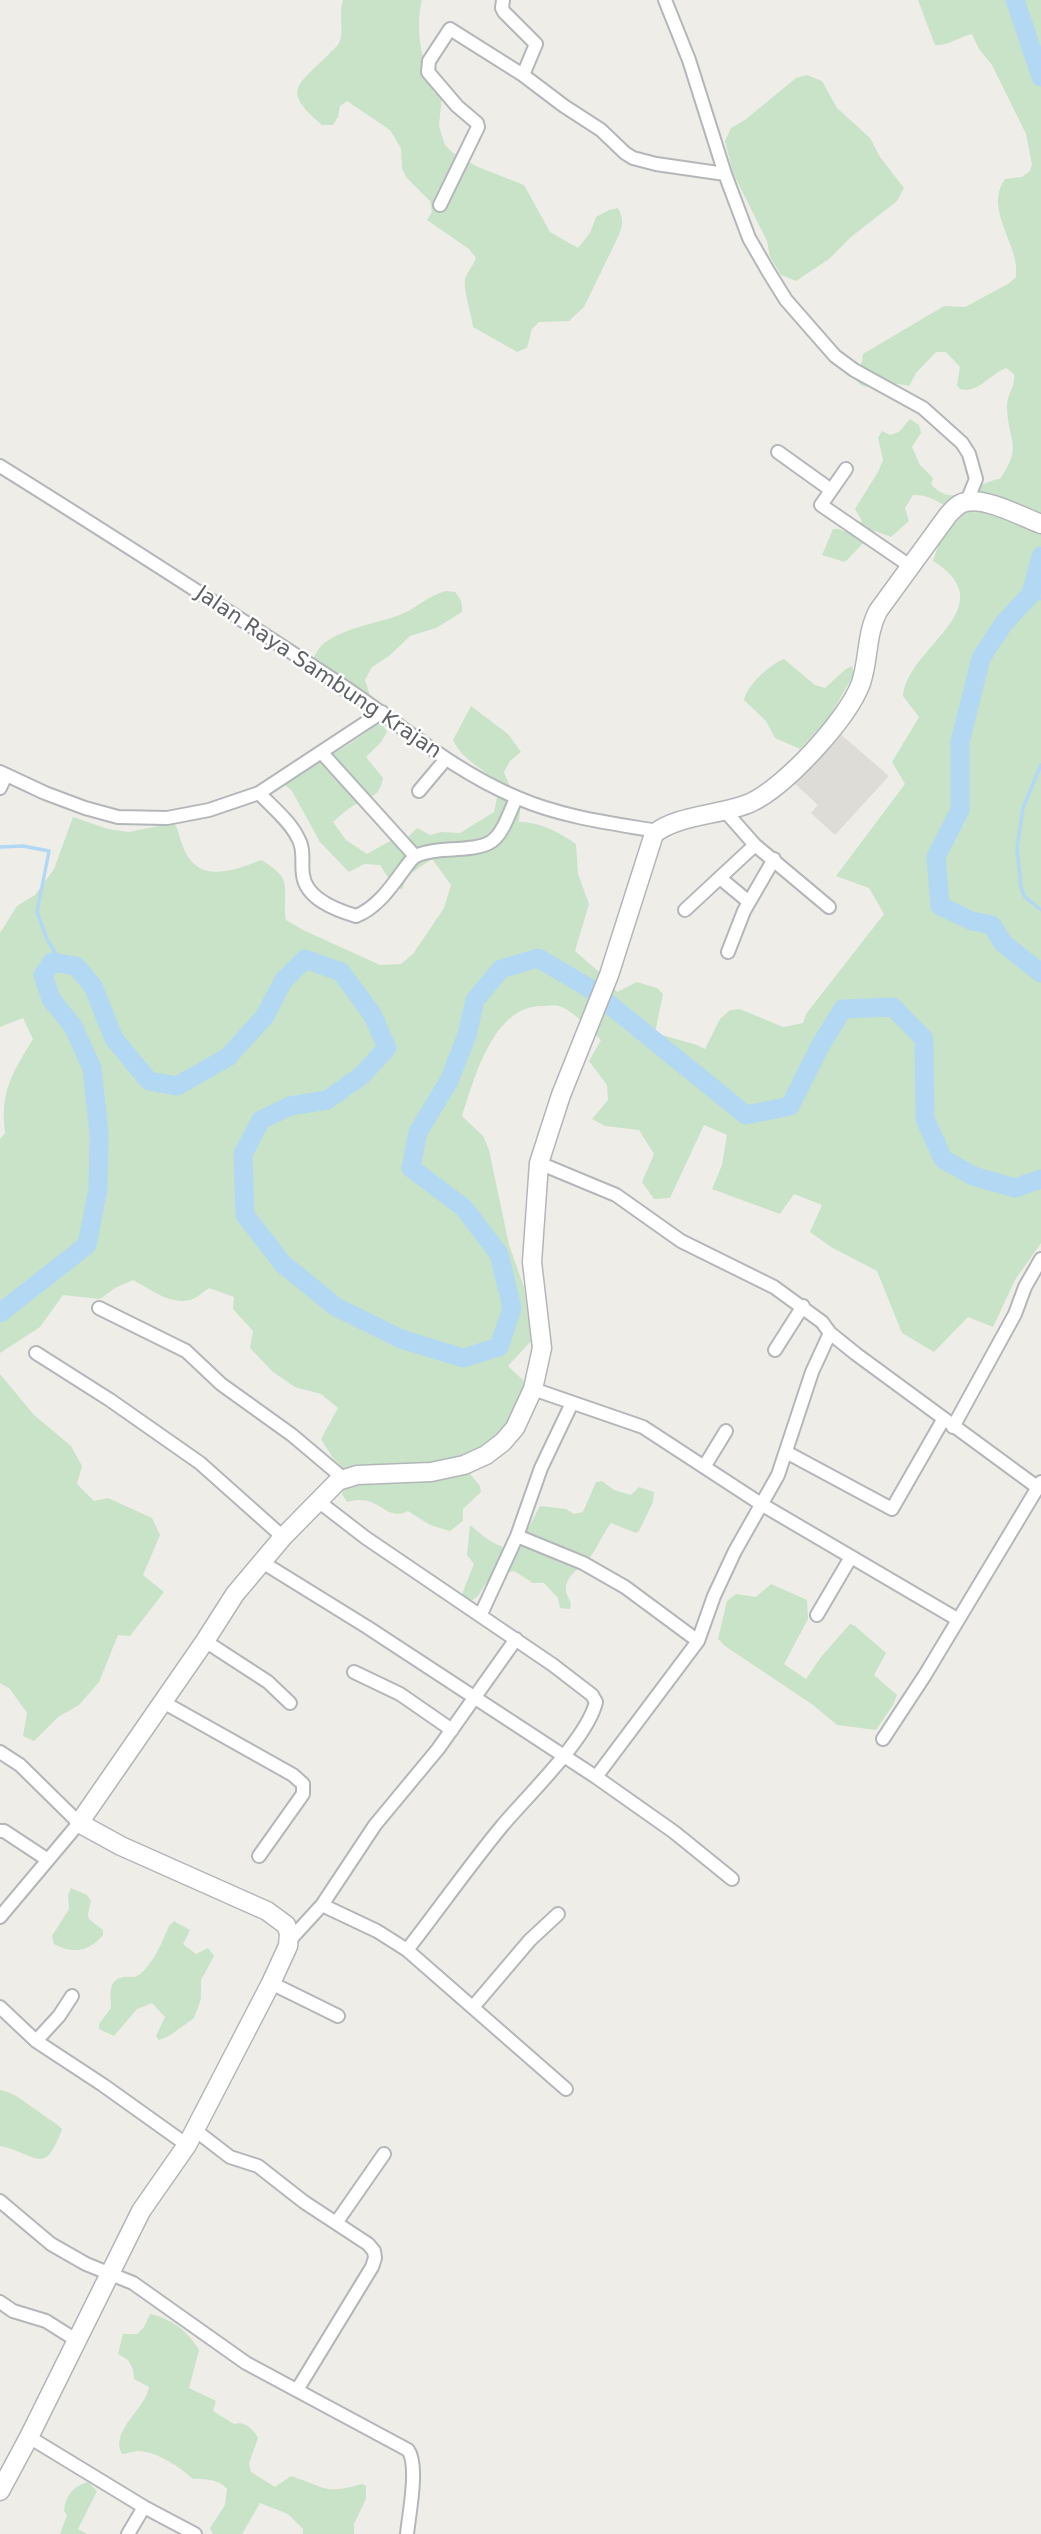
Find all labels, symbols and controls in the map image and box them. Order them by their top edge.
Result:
street label: Jalan Raya Sambung Krajan [190,581,446,765]

